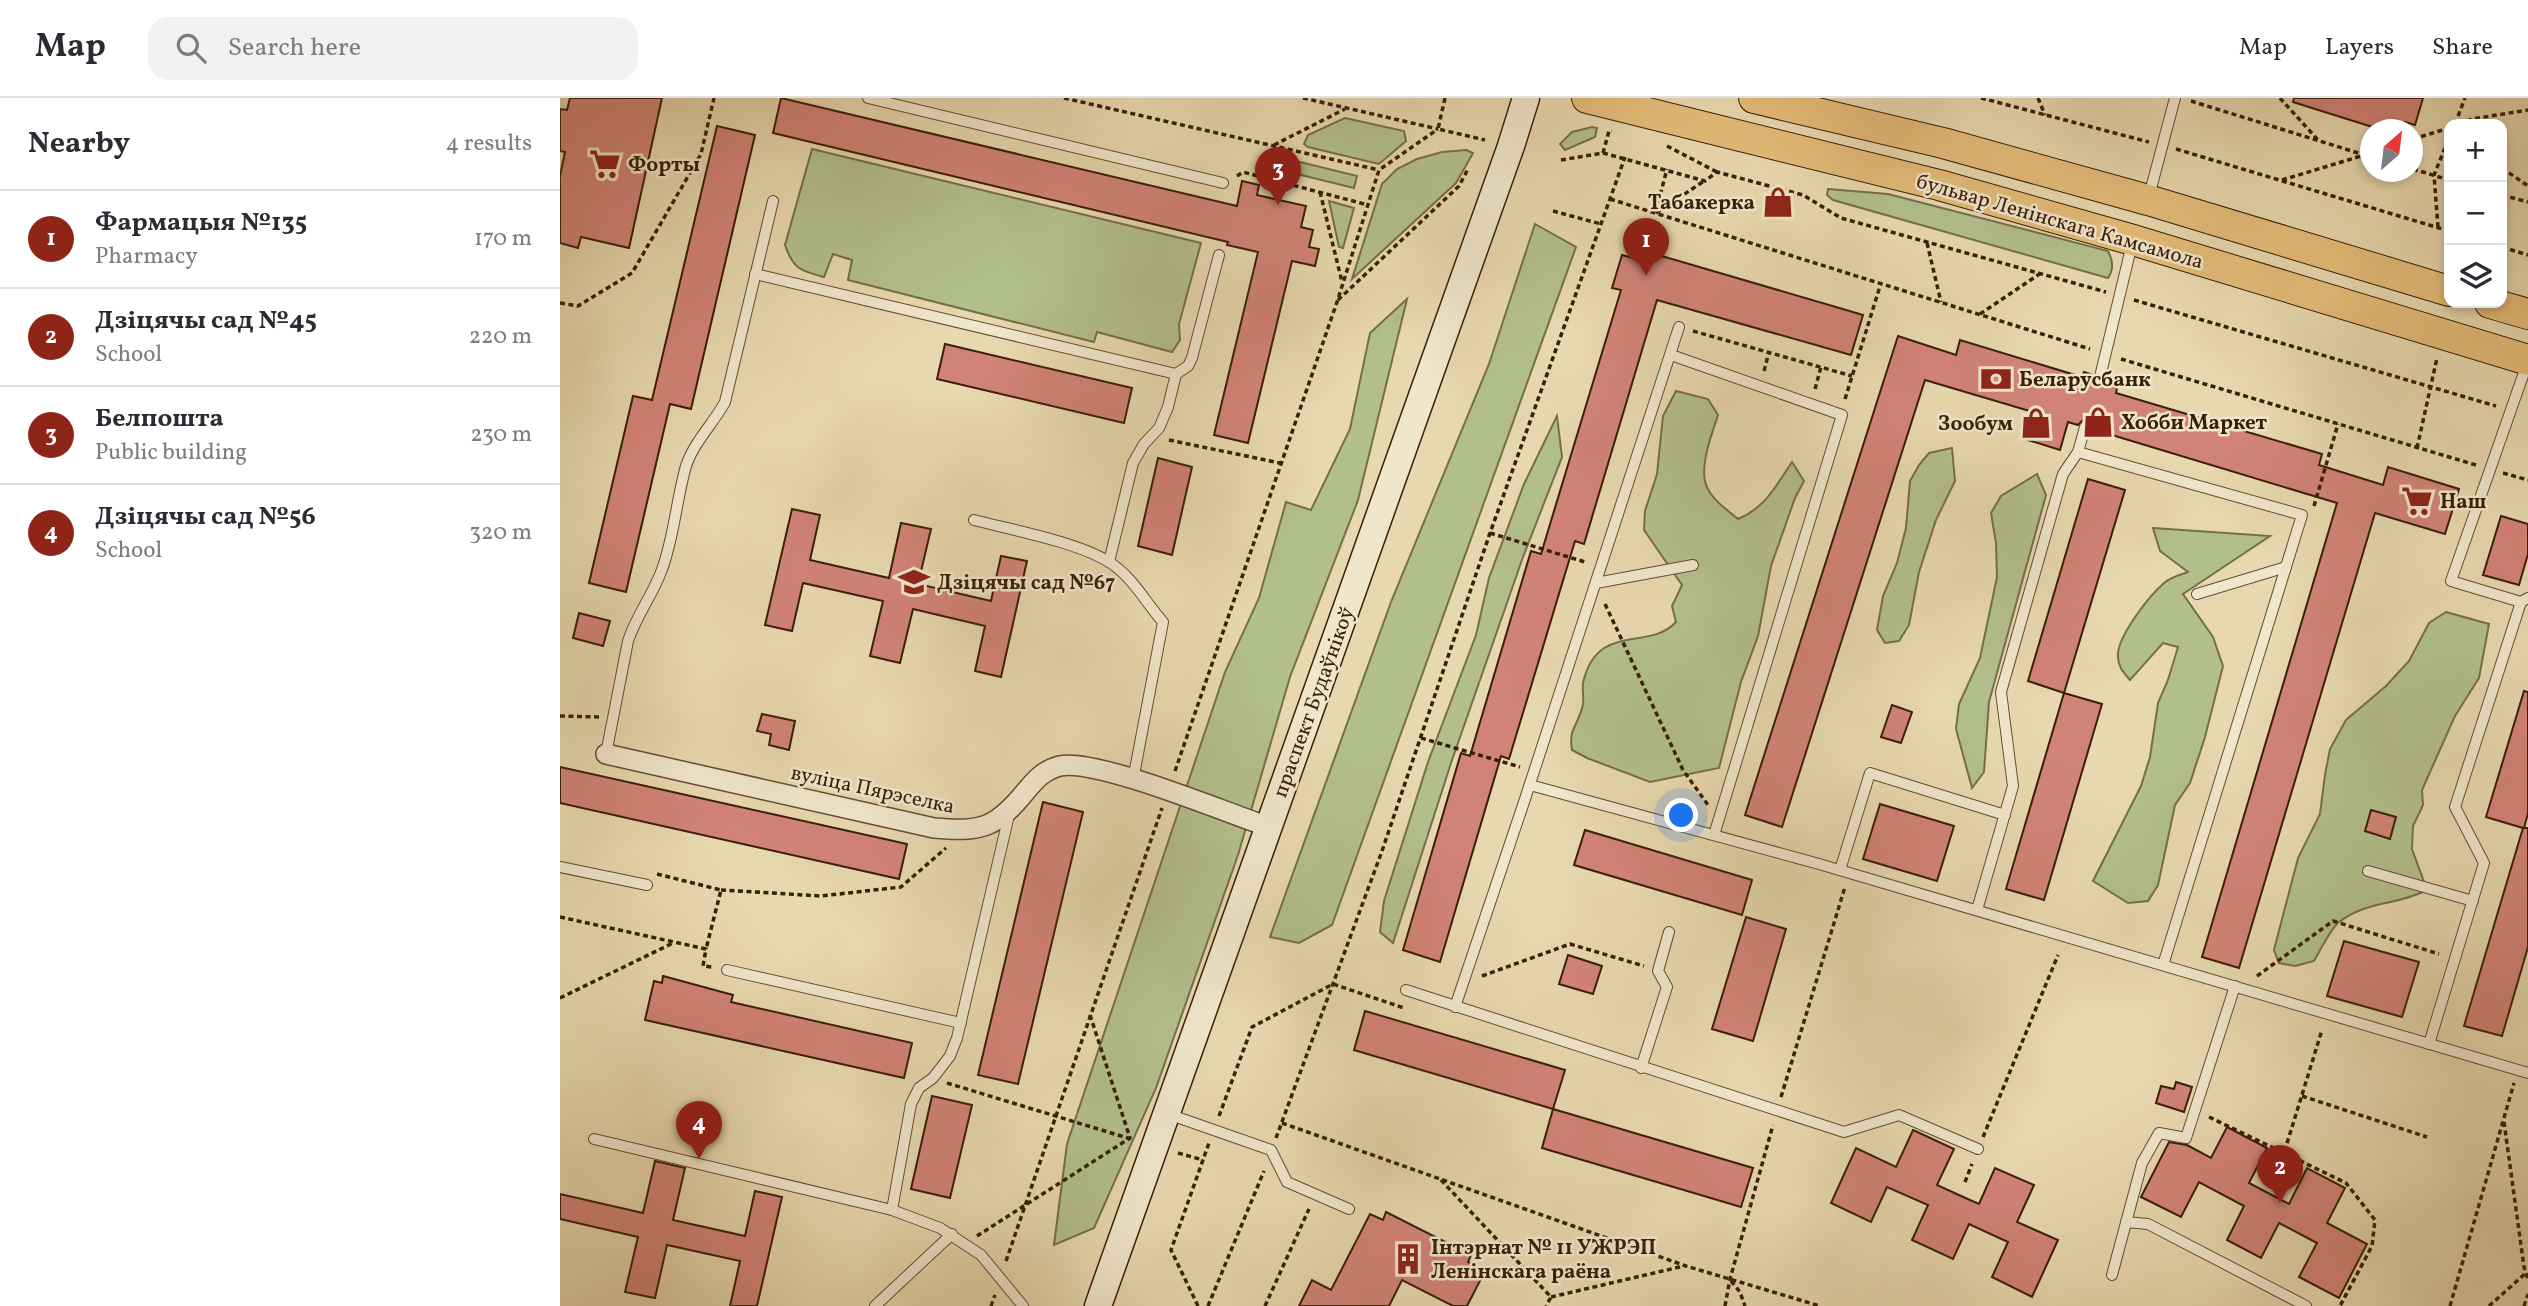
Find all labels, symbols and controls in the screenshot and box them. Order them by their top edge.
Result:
search box [148,17,638,80]
text: Map [35,25,106,71]
icon: search [172,29,210,67]
text: Search here [228,30,361,66]
text: Map [2239,31,2287,65]
text: Layers [2325,31,2394,65]
text: Share [2432,31,2493,65]
north arrow [2360,119,2423,182]
map controls [2444,119,2507,308]
button: + [2444,119,2507,182]
text: Nearby [28,123,130,165]
text: 4 results [446,128,532,160]
supermarket icon: Форты [588,147,622,181]
pin: 3 [1255,147,1301,205]
place label: Форты [628,151,700,180]
street label: бульвар Ленінскага Камсамола [1913,168,2206,277]
button: − [2444,182,2507,245]
shop icon: Табакерка [1761,185,1795,219]
place label: Табакерка [1648,189,1755,218]
text: Фармацыя №135 [95,205,307,241]
pin: 1 [1623,218,1669,276]
text: 1 [46,223,56,255]
text: 170 m [474,223,532,255]
text: Pharmacy [95,241,198,273]
button: layers [2444,245,2507,308]
text: Дзіцячы сад №45 [95,303,317,339]
text: 2 [45,321,57,353]
text: 220 m [469,321,532,353]
text: School [95,339,162,371]
bank icon: Беларусбанк [1979,362,2013,396]
place label: Беларусбанк [2019,366,2151,395]
text: Белпошта [95,401,224,437]
shop icon: Хобби Маркет [2081,405,2115,439]
shop icon: Зообум [2019,406,2053,440]
place label: Хобби Маркет [2121,409,2268,438]
place label: Зообум [1938,410,2013,439]
text: 3 [45,419,57,451]
text: 230 m [470,419,532,451]
text: Public building [95,437,247,469]
supermarket icon: Наш [2400,484,2434,518]
place label: Наш [2440,488,2486,517]
text: Дзіцячы сад №56 [95,499,316,535]
text: 4 [44,517,58,549]
text: 320 m [469,517,532,549]
text: School [95,535,162,567]
school or university icon: Дзіцячы сад №67 [897,565,931,599]
place label: Дзіцячы сад №67 [937,569,1115,598]
street label: праспект Будаўнікоў [1266,603,1363,802]
street label: вуліца Пярэселка [788,759,957,822]
your location [1664,798,1698,832]
pin: 4 [676,1101,722,1159]
pin: 2 [2257,1145,2303,1203]
place label: Інтэрнат № 11 УЖРЭП Ленінскага раёна [1431,1234,1656,1287]
building icon: Інтэрнат № 11 УЖРЭП Ленінскага раёна [1391,1242,1425,1276]

